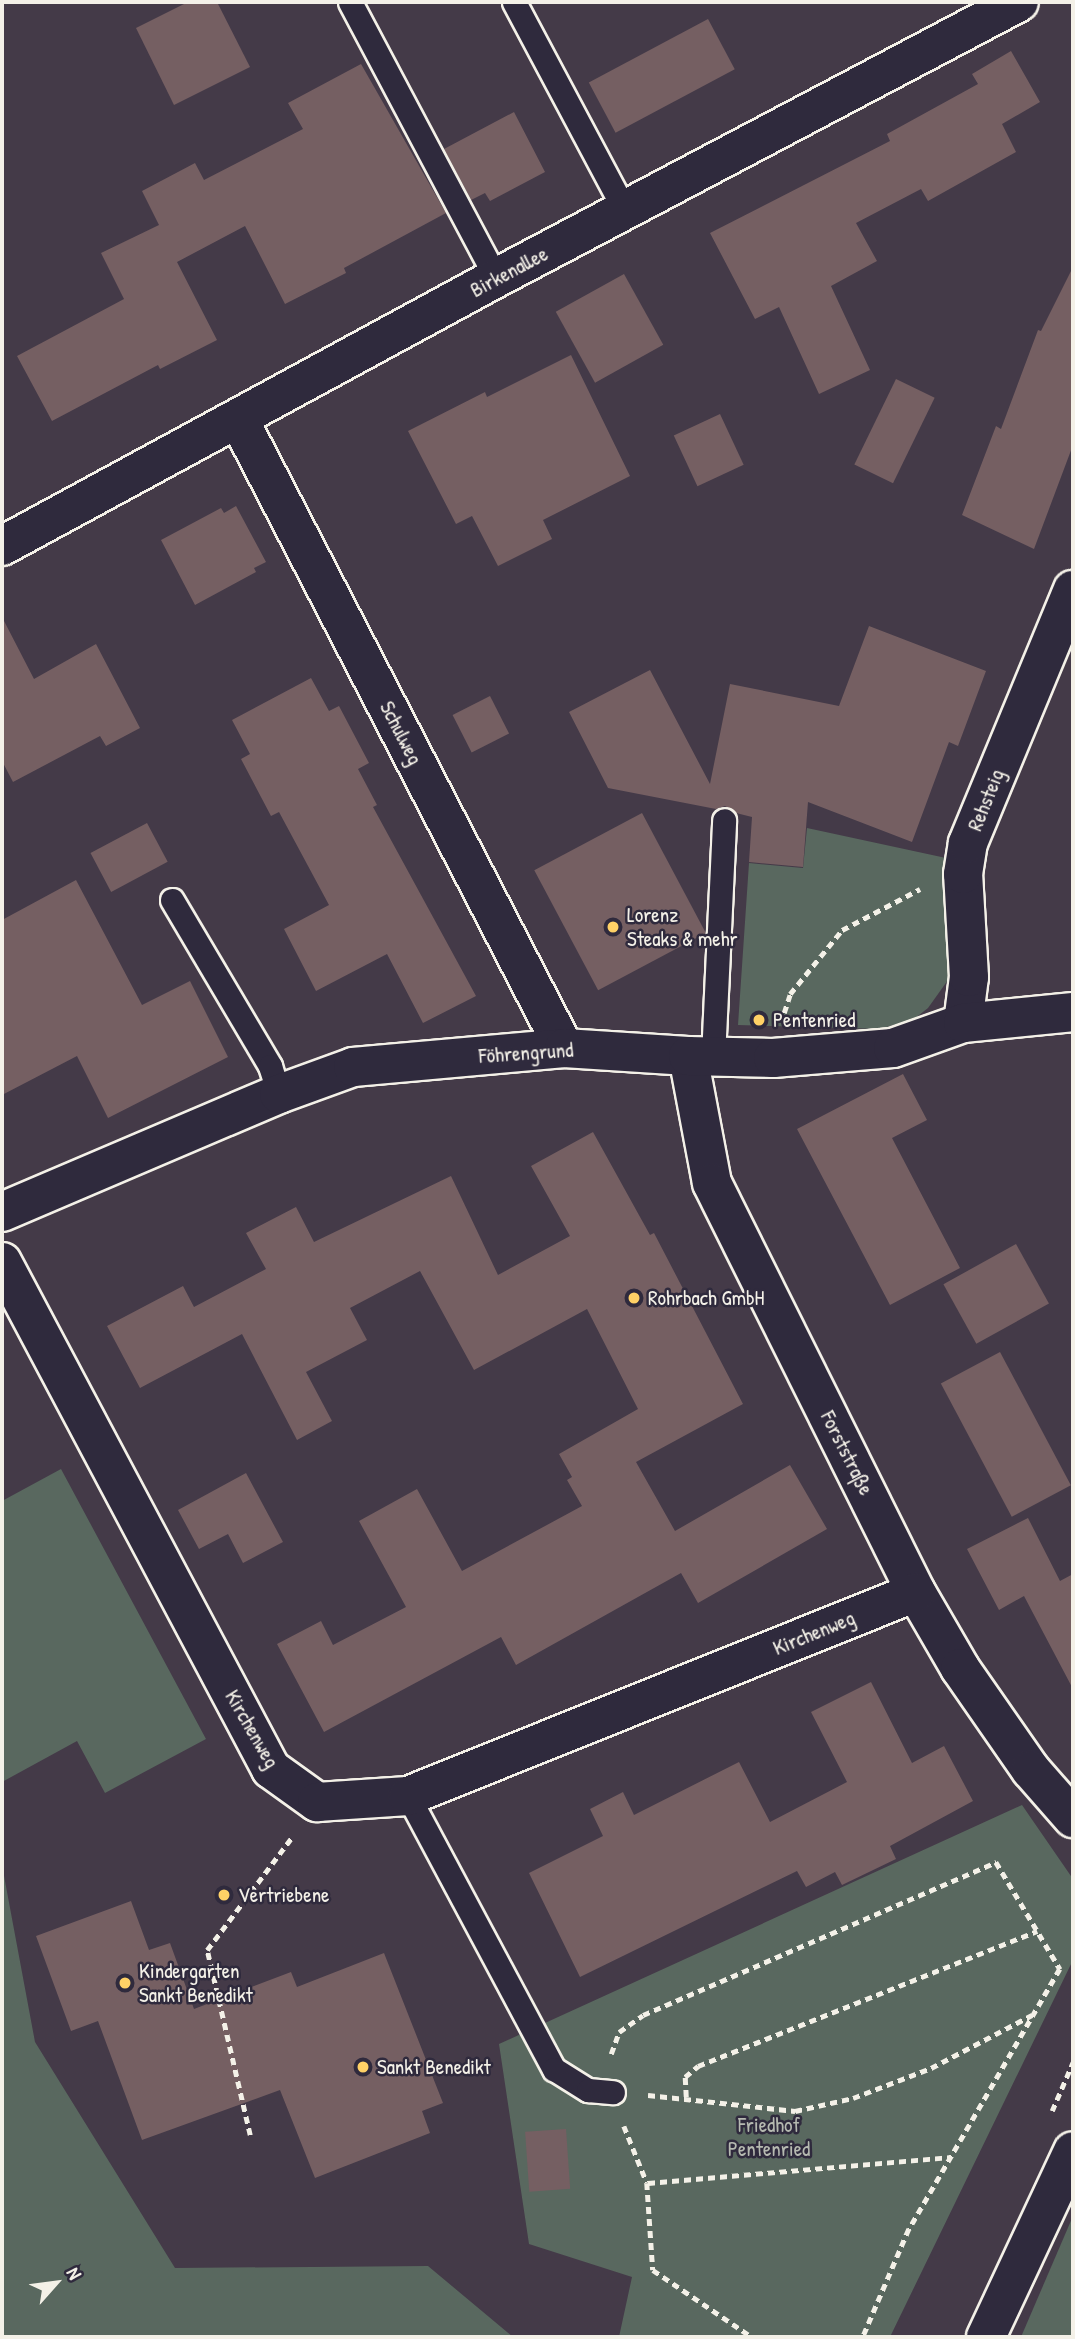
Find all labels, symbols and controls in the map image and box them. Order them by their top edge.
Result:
street label: Birkenallee [466,241,552,303]
street label: Schulweg [374,697,428,769]
street label: Rehsteig [962,765,1010,835]
place label: Lorenz Steaks & mehr [627,902,738,952]
marker: Lorenz Steaks & mehr [605,919,621,935]
place label: Pentenried [773,1007,855,1033]
marker: Pentenried [751,1012,767,1028]
street label: Föhrengrund [478,1037,574,1069]
place label: Rohrbach GmbH [648,1285,764,1311]
marker: Rohrbach GmbH [626,1290,642,1306]
street label: Forststraße [815,1407,879,1499]
street label: Kirchenweg [769,1605,859,1661]
street label: Kirchenweg [220,1685,284,1773]
place label: Vertriebene [238,1882,329,1908]
marker: Vertriebene [216,1887,232,1903]
place label: Kindergarten Sankt Benedikt [139,1958,253,2008]
marker: Kindergarten Sankt Benedikt [117,1975,133,1991]
place label: Sankt Benedikt [377,2054,491,2080]
marker: Sankt Benedikt [355,2059,371,2075]
park label: Friedhof Pentenried [728,2112,810,2162]
north arrow [21,2248,91,2318]
text: N [61,2263,88,2284]

